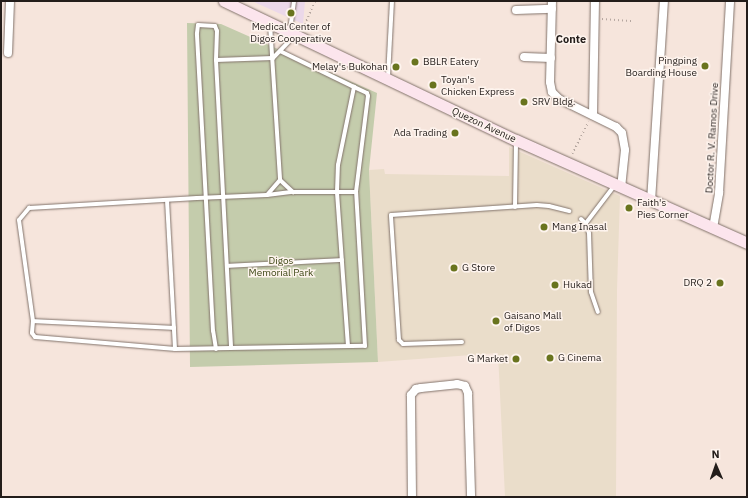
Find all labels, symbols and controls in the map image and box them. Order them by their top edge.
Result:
marker: Medical Center of Digos Cooperative [285,7,297,19]
place label: Medical Center of Digos Cooperative [250,20,332,44]
district label: Conte [556,32,586,46]
place label: Pingping Boarding House [626,54,697,78]
place label: BBLR Eatery [423,56,479,68]
marker: BBLR Eatery [410,57,420,67]
place label: Melay's Bukohan [312,61,388,73]
marker: Pingping Boarding House [700,61,710,71]
marker: Melay's Bukohan [391,62,401,72]
place label: Toyan's Chicken Express [441,73,515,96]
marker: Toyan's Chicken Express [428,80,438,90]
street label: Doctor R. V. Ramos Drive [703,82,721,194]
place label: SRV Bldg. [532,96,576,108]
marker: SRV Bldg. [519,97,529,107]
street label: Quezon Avenue [450,105,518,145]
place label: Ada Trading [394,127,447,139]
marker: Ada Trading [450,128,460,138]
place label: Faith's Pies Corner [637,196,689,220]
marker: Faith's Pies Corner [624,203,634,213]
place label: Mang Inasal [552,221,607,233]
marker: Mang Inasal [539,222,549,232]
park label: Digos Memorial Park [249,254,313,278]
place label: G Store [462,262,495,274]
marker: G Store [449,263,459,273]
place label: DRQ 2 [684,277,712,289]
marker: DRQ 2 [715,278,725,288]
place label: Hukad [563,279,592,291]
marker: Hukad [550,280,560,290]
place label: Gaisano Mall of Digos [504,309,561,332]
marker: Gaisano Mall of Digos [491,316,501,326]
place label: G Cinema [558,352,601,364]
place label: G Market [467,353,508,365]
marker: G Cinema [545,353,555,363]
marker: G Market [511,354,521,364]
north arrow [696,446,736,486]
text: N [711,447,720,461]

